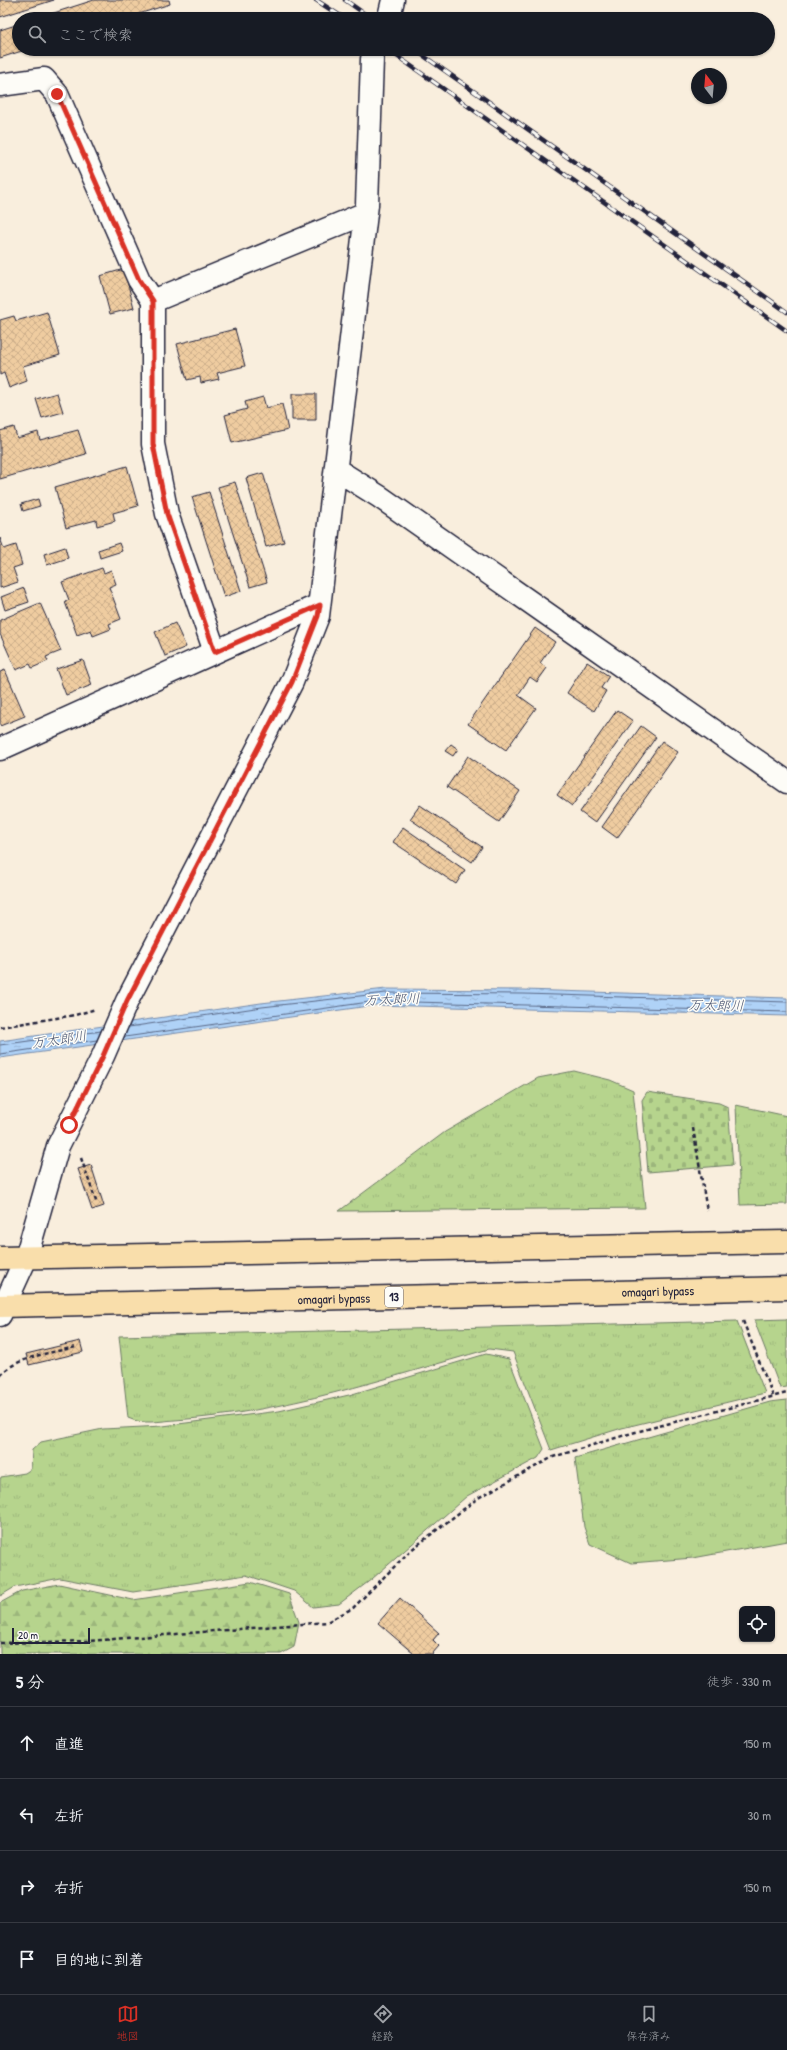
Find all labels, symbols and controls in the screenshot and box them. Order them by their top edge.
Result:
search box [12,12,775,56]
icon: search [26,23,48,45]
text: ここで検索 [58,24,133,45]
north arrow [691,68,727,104]
route end [48,85,66,103]
water label: 万太郎川 [364,988,420,1009]
water label: 万太郎川 [688,995,744,1014]
water label: 万太郎川 [30,1025,88,1052]
route start [60,1116,78,1134]
street label: omagari bypass [621,1281,694,1301]
road number: 13 [385,1287,403,1307]
street label: omagari bypass [297,1289,370,1308]
map controls [739,1606,775,1642]
button: locate [739,1606,775,1642]
scale bar [12,1626,90,1645]
text: 20 m [18,1628,38,1642]
text: 5 分 [16,1670,44,1693]
text: 徒歩 · 330 m [707,1672,771,1690]
icon: ahead [16,1732,38,1754]
text: 直進 [54,1733,84,1754]
text: 150 m [743,1734,771,1752]
icon: left [16,1804,38,1826]
text: 左折 [54,1805,84,1826]
text: 30 m [748,1806,771,1824]
icon: right [16,1876,38,1898]
text: 右折 [54,1877,84,1898]
text: 150 m [743,1878,771,1896]
icon: arrive [16,1948,38,1970]
text: 目的地に到着 [54,1949,144,1970]
tab: 地図 [117,2003,139,2043]
tab: 経路 [372,2003,394,2043]
tab: 保存済み [627,2003,671,2043]

